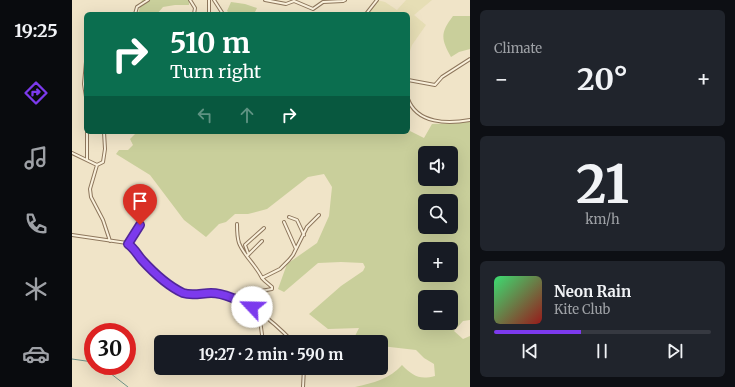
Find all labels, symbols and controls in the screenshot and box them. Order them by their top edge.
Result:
text: 19:25 [14,19,58,42]
text: 510 m [170,25,250,61]
icon: right [104,28,156,80]
text: Climate [494,40,542,57]
text: Turn right [170,60,261,83]
text: 20° [577,60,628,98]
text: − [494,65,509,93]
text: + [696,65,711,93]
icon: directions [22,79,50,107]
icon: left [194,104,216,126]
icon: ahead [236,104,258,126]
icon: right [278,104,300,126]
icon: music [22,144,50,172]
map controls [418,146,458,330]
button: sound [418,146,458,186]
text: 21 [576,152,629,217]
pin [123,184,157,225]
icon: arrive [129,190,151,212]
button: search [418,194,458,234]
icon: phone [22,210,50,238]
text: km/h [585,211,620,228]
button: + [418,242,458,282]
icon: climate [22,275,50,303]
text: Neon Rain [554,282,631,301]
position arrow [231,286,273,328]
button: − [418,290,458,330]
text: Kite Club [554,301,610,318]
speed limit sign: 30 [84,323,136,375]
icon: car [22,340,50,368]
icon: previous [519,340,541,362]
icon: pause [591,340,613,362]
icon: next [664,340,686,362]
text: 19:27 · 2 min · 590 m [199,345,343,364]

